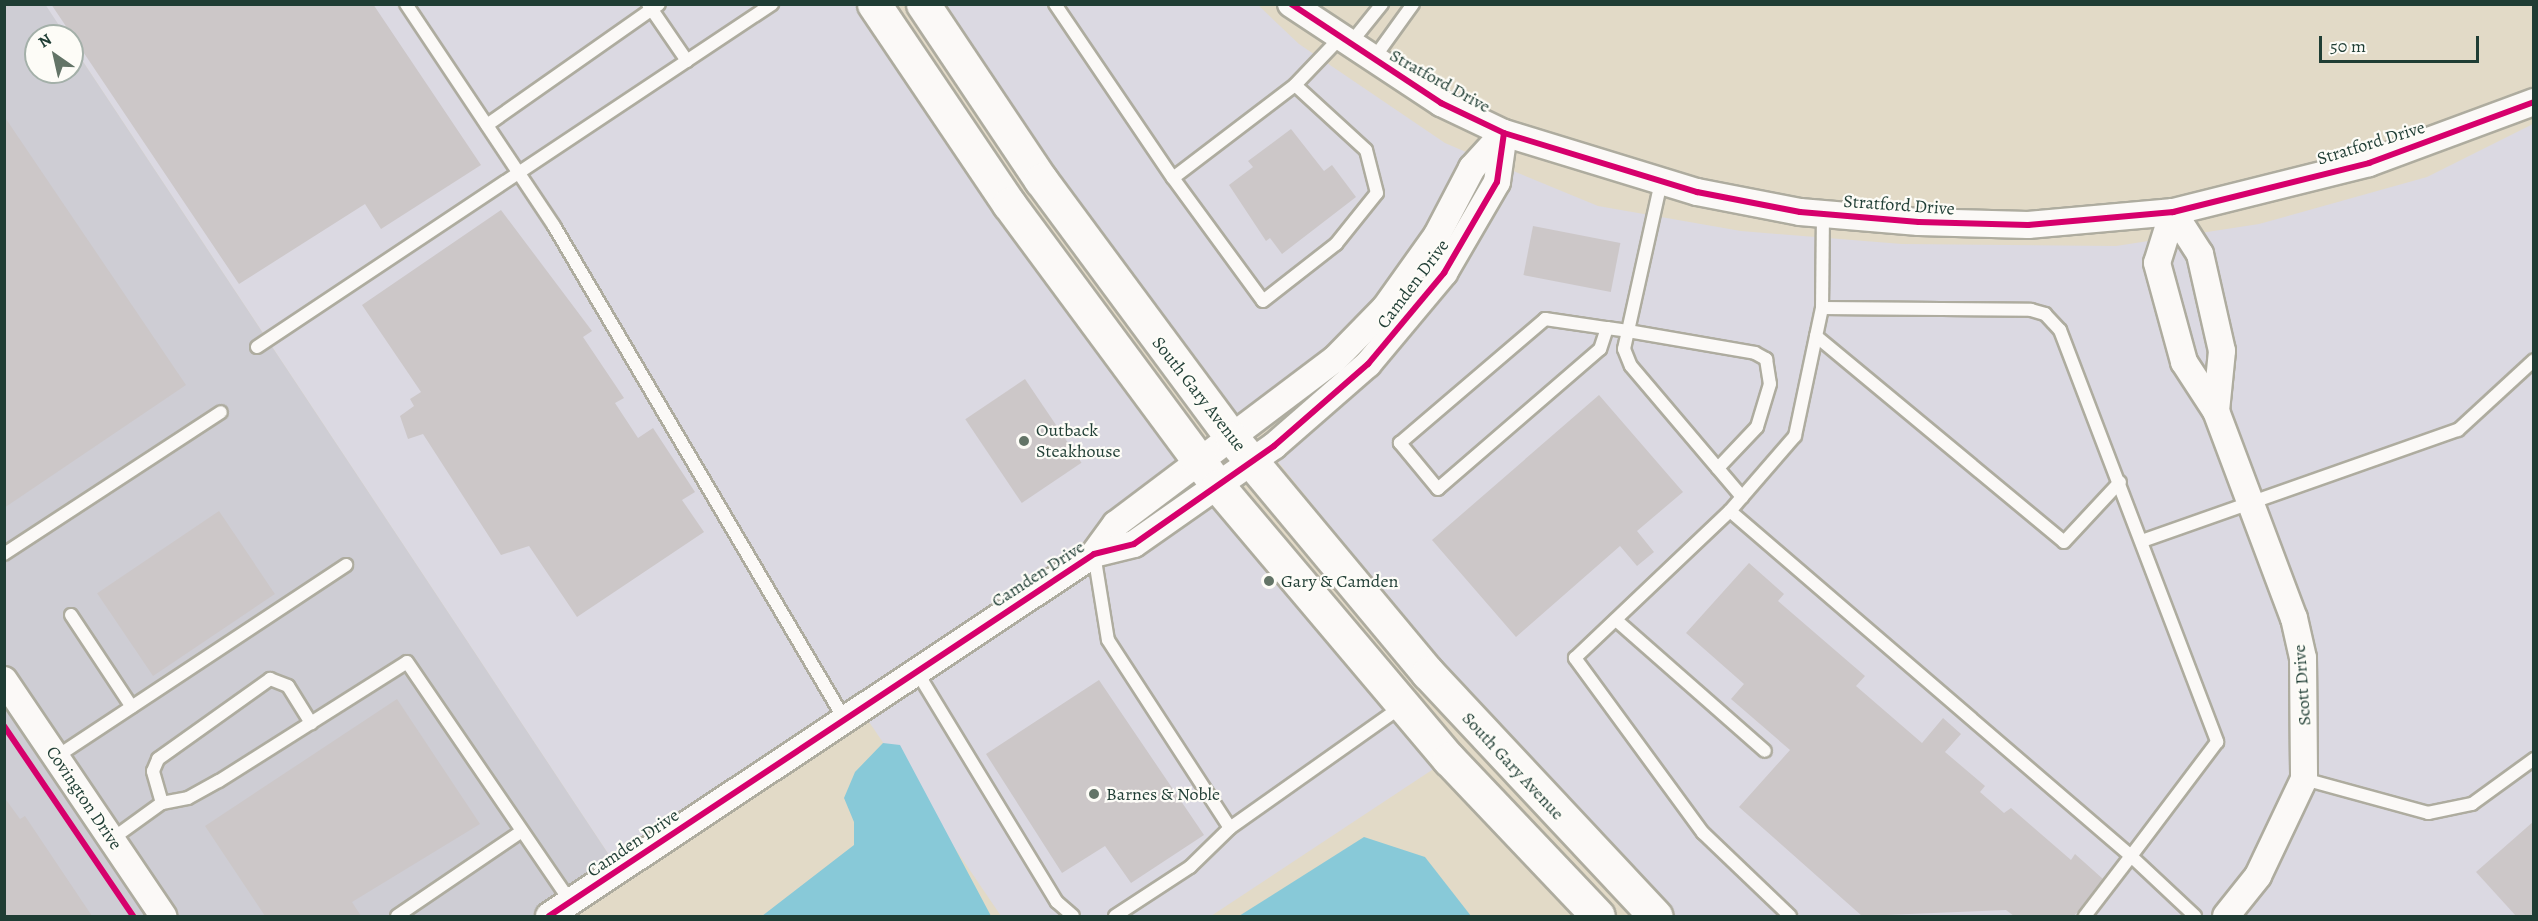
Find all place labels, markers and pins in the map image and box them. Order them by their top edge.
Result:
place label: Outback Steakhouse [1036,420,1120,462]
marker: Outback Steakhouse [1017,434,1031,448]
place label: Gary & Camden [1281,570,1398,592]
marker: Gary & Camden [1262,574,1276,588]
place label: Barnes & Noble [1106,783,1220,805]
marker: Barnes & Noble [1087,787,1101,801]

